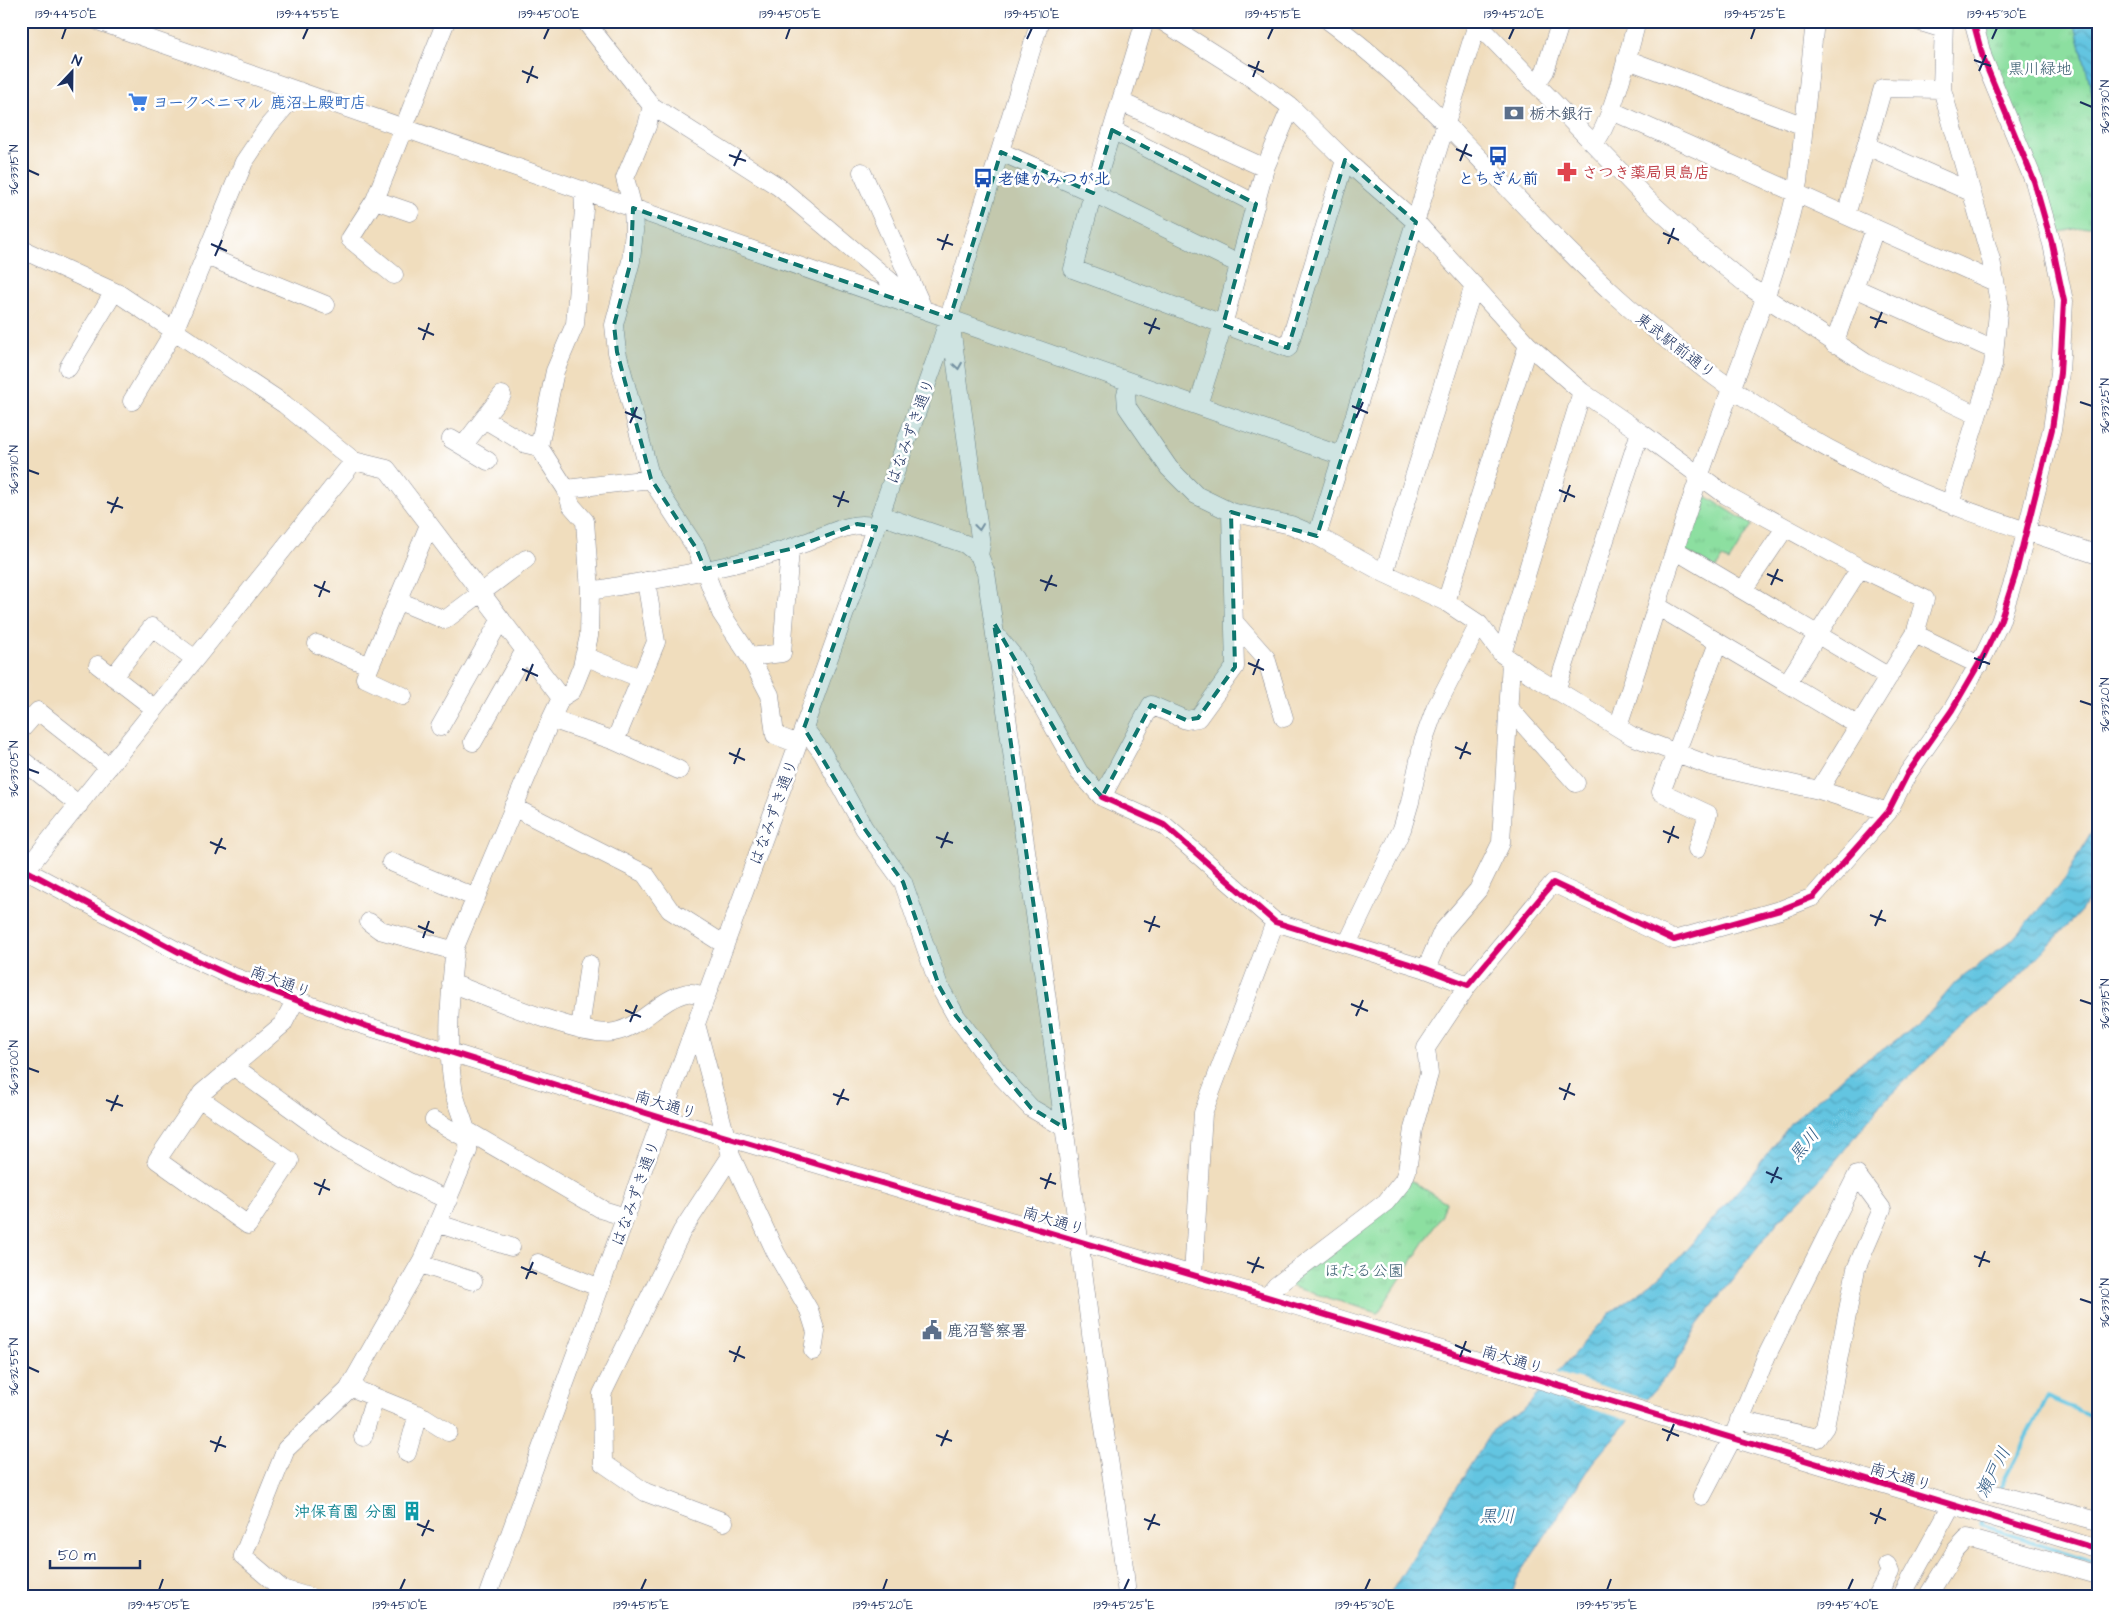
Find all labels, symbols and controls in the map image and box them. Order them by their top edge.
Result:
text: 139°44'50"E [35,6,97,23]
text: 139°44'55"E [277,6,339,23]
text: 139°45'00"E [519,6,579,23]
text: 139°45'05"E [759,6,821,23]
text: 139°45'10"E [1005,6,1059,23]
text: 139°45'15"E [1245,6,1301,23]
text: 139°45'20"E [1484,6,1544,23]
text: 139°45'25"E [1724,6,1786,23]
text: 139°45'30"E [1967,6,2027,23]
north arrow [48,48,98,98]
text: N [69,50,85,72]
park label: 黒川緑地 [2008,58,2072,80]
text: 36°33'30"N [2097,79,2114,134]
supermarket icon: ヨークベニマル 鹿沼上殿町店 [127,91,149,113]
place label: ヨークベニマル 鹿沼上殿町店 [153,92,366,114]
bank icon: 栃木銀行 [1503,102,1525,124]
place label: 栃木銀行 [1529,103,1593,125]
text: 36°33'15"N [6,144,23,195]
bus stop icon: とちぎん前 [1487,145,1509,167]
pharmacy icon: さつき薬局貝島店 [1556,161,1578,183]
place label: さつき薬局貝島店 [1582,162,1710,184]
bus stop icon: 老健かみつが北 [972,167,994,189]
place label: 老健かみつが北 [998,168,1110,190]
place label: とちぎん前 [1458,168,1538,190]
street label: 東武駅前通り [1631,308,1720,384]
one-way arrow [952,362,962,371]
street label: はなみずき通り [882,375,940,487]
text: 36°33'25"N [2097,377,2114,434]
text: 36°33'10"N [6,445,23,495]
one-way arrow [973,523,983,532]
text: 36°33'20"N [2097,677,2114,733]
text: 36°33'05"N [6,740,23,797]
street label: はなみずき通り [745,756,803,868]
street label: 南大通り [247,960,314,1004]
text: 36°33'15"N [2097,978,2114,1029]
text: 36°33'00"N [6,1040,23,1096]
street label: 南大通り [632,1085,700,1125]
water label: 黒川 [1783,1123,1826,1167]
street label: はなみずき通り [607,1137,665,1249]
street label: 南大通り [1020,1201,1088,1241]
park label: ほたる公園 [1324,1260,1404,1282]
text: 36°33'10"N [2097,1278,2114,1328]
public building icon: 鹿沼警察署 [921,1319,943,1341]
place label: 鹿沼警察署 [947,1320,1027,1342]
text: 36°32'55"N [6,1337,23,1396]
street label: 南大通り [1479,1340,1547,1380]
water label: 瀬戸川 [1970,1442,2017,1502]
street label: 南大通り [1867,1457,1935,1497]
building icon: 沖保育園 分園 [401,1500,423,1522]
place label: 沖保育園 分園 [295,1501,397,1523]
water label: 黒川 [1479,1504,1515,1529]
scale bar [50,1538,140,1570]
text: 50 m [58,1545,96,1566]
text: 139°45'05"E [128,1597,190,1614]
text: 139°45'10"E [373,1597,427,1614]
text: 139°45'15"E [613,1597,669,1614]
text: 139°45'20"E [853,1597,913,1614]
text: 139°45'25"E [1093,1597,1155,1614]
text: 139°45'30"E [1335,1597,1395,1614]
text: 139°45'35"E [1577,1597,1637,1614]
text: 139°45'40"E [1817,1597,1879,1614]

